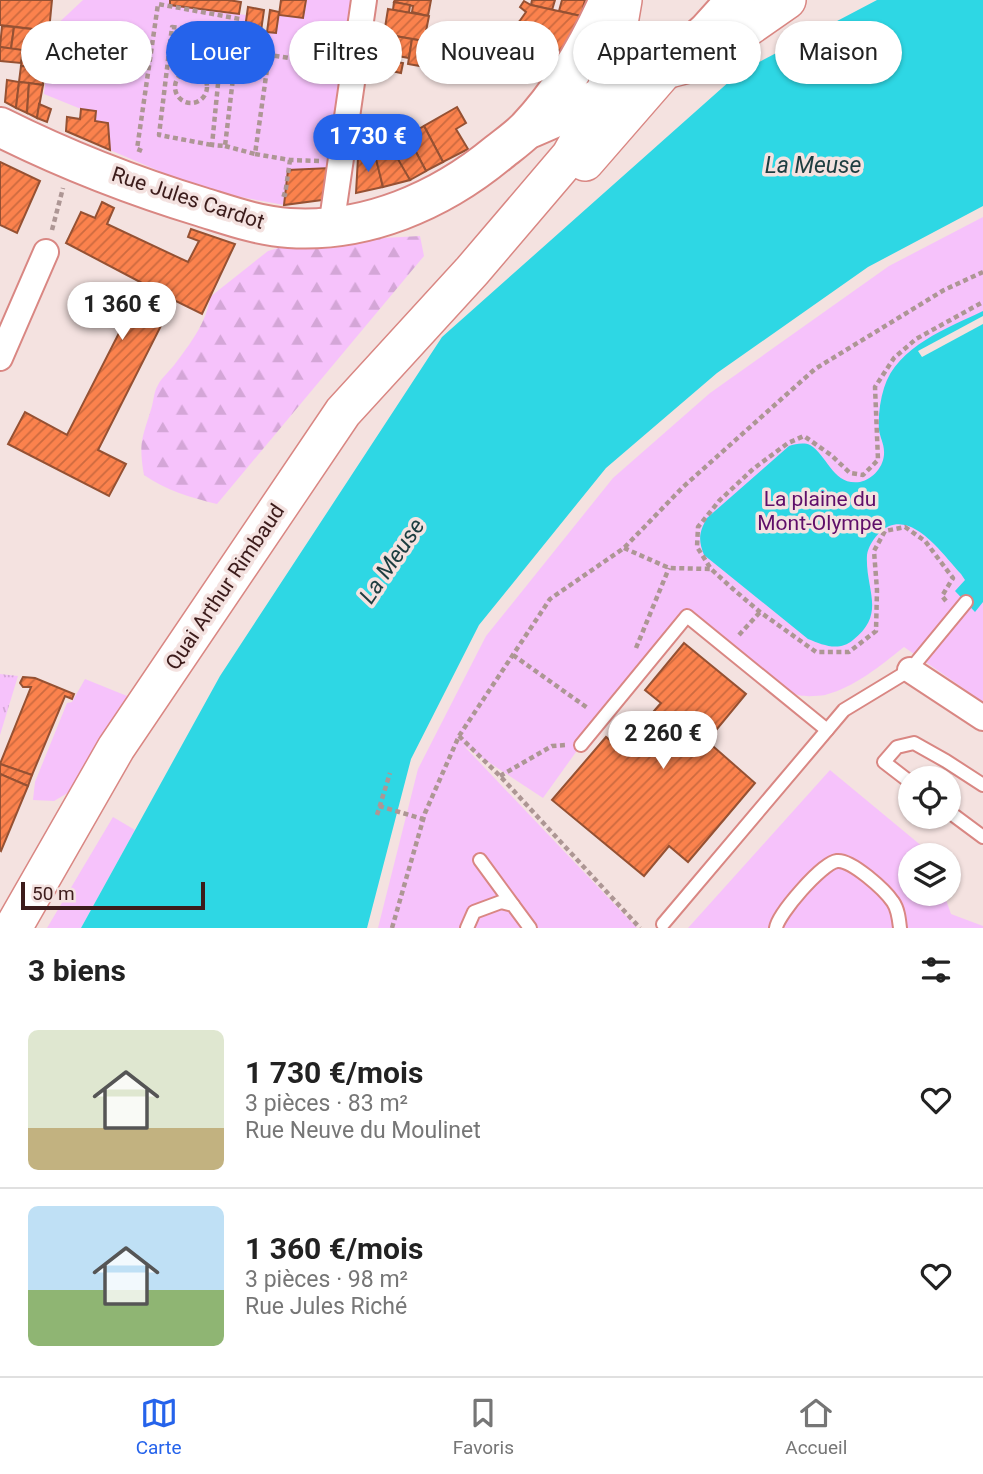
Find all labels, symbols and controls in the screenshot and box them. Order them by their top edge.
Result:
chip: Acheter [21,21,152,84]
chip: Louer [166,21,275,84]
chip: Filtres [289,21,402,84]
chip: Nouveau [416,21,559,84]
chip: Appartement [573,21,761,84]
chip: Maison [775,21,902,84]
pin: 1 730 € [303,114,433,174]
text: 1 730 € [329,123,407,150]
water label: La Meuse [765,152,862,179]
street label: Rue Jules Cardot [109,162,267,234]
pin: 1 360 € [57,282,187,342]
text: 1 360 € [83,291,161,318]
park label: La plaine du Mont-Olympe [757,487,883,535]
street label: Quai Arthur Rimbaud [161,500,289,674]
water label: La Meuse [354,513,430,609]
pin: 2 260 € [598,712,728,771]
text: 2 260 € [624,720,702,747]
map controls [898,766,961,906]
button: locate [898,766,961,829]
button: layers [898,843,961,906]
scale bar [21,879,205,911]
text: 50 m [32,882,75,905]
icon: filters [917,951,955,989]
text: 3 biens [28,953,126,988]
text: 1 730 €/mois [245,1055,423,1090]
icon: home [84,1058,168,1142]
icon: heart [917,1081,955,1119]
text: 3 pièces · 83 m² [245,1090,408,1117]
text: Rue Neuve du Moulinet [245,1117,481,1144]
text: 1 360 €/mois [245,1231,423,1266]
icon: home [84,1234,168,1318]
icon: heart [917,1257,955,1295]
text: 3 pièces · 98 m² [245,1266,408,1293]
text: Rue Jules Riché [245,1293,407,1320]
tab: Carte [136,1394,182,1459]
tab: Favoris [453,1394,514,1459]
tab: Accueil [785,1394,847,1459]

